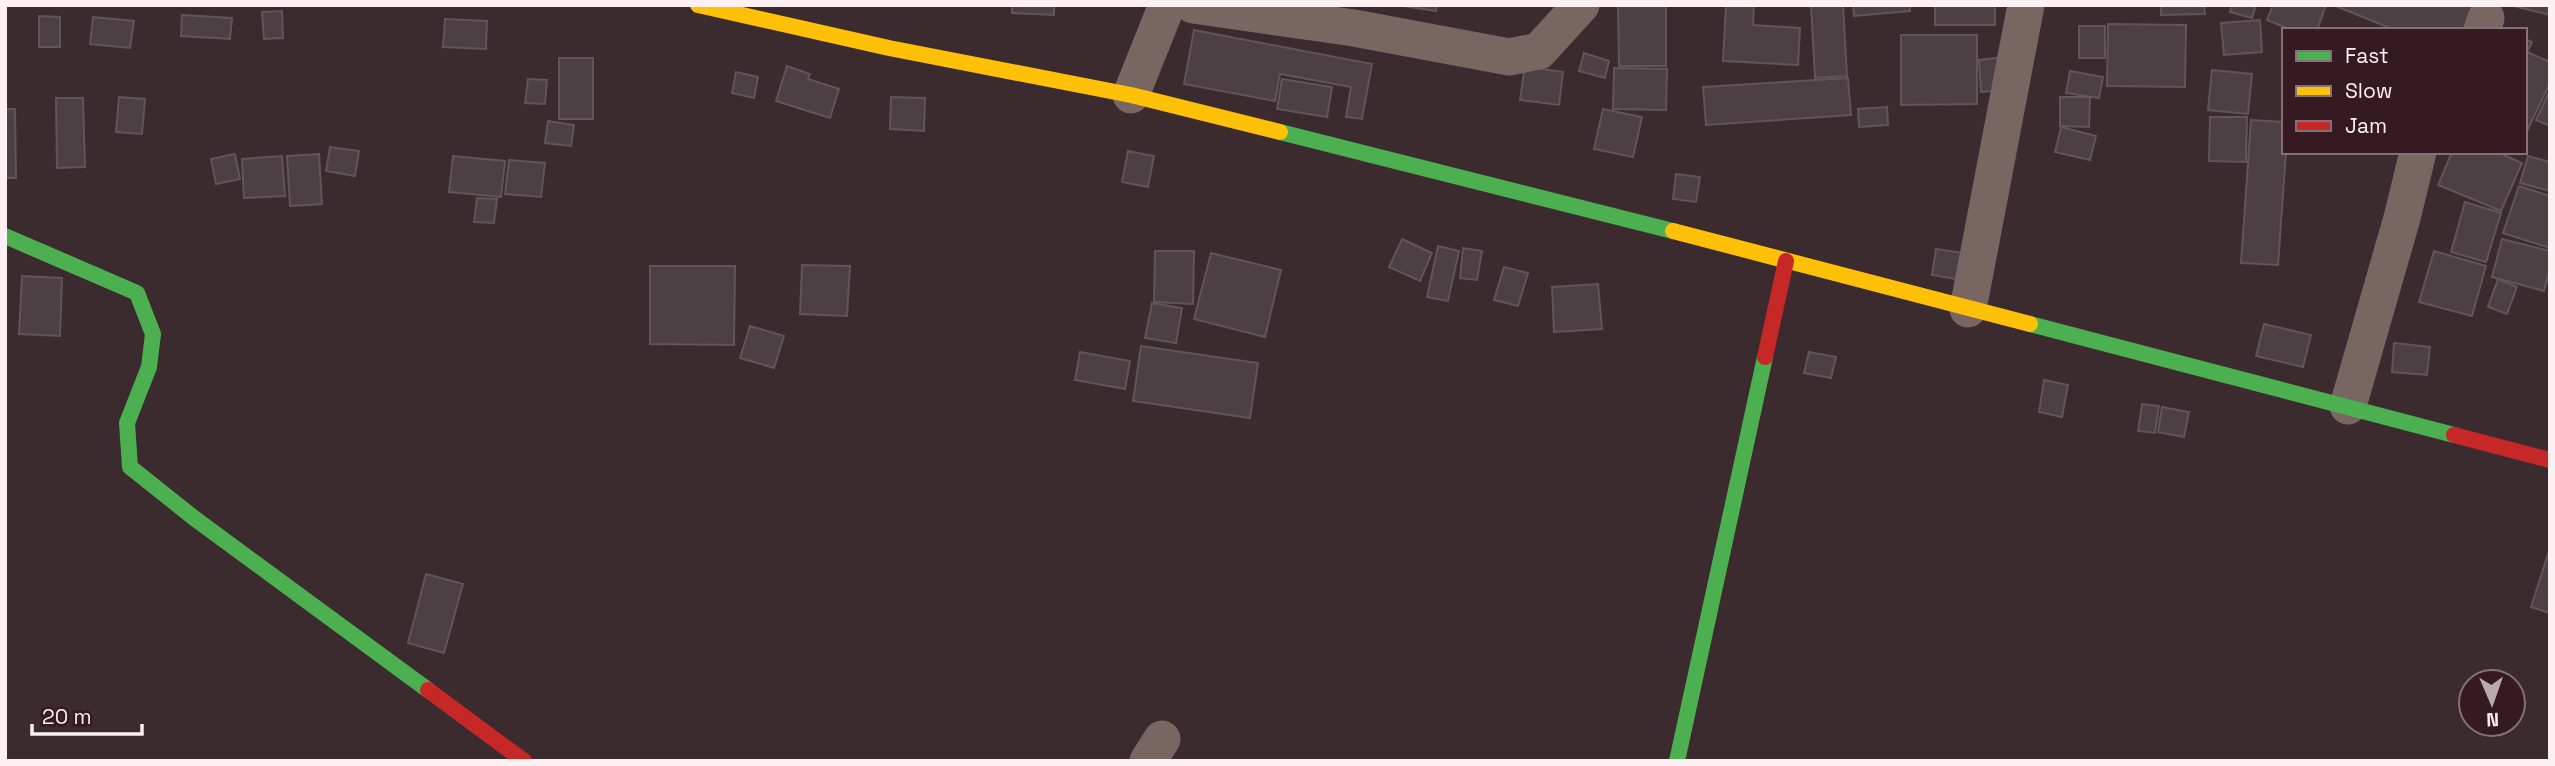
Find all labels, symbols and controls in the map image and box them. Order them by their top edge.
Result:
legend [2282,28,2527,154]
text: Fast [2345,42,2389,69]
text: Slow [2345,77,2393,104]
text: Jam [2345,112,2387,139]
north arrow [2457,668,2527,738]
scale bar [32,692,142,736]
text: 20 m [42,703,92,730]
text: N [2486,707,2499,732]

